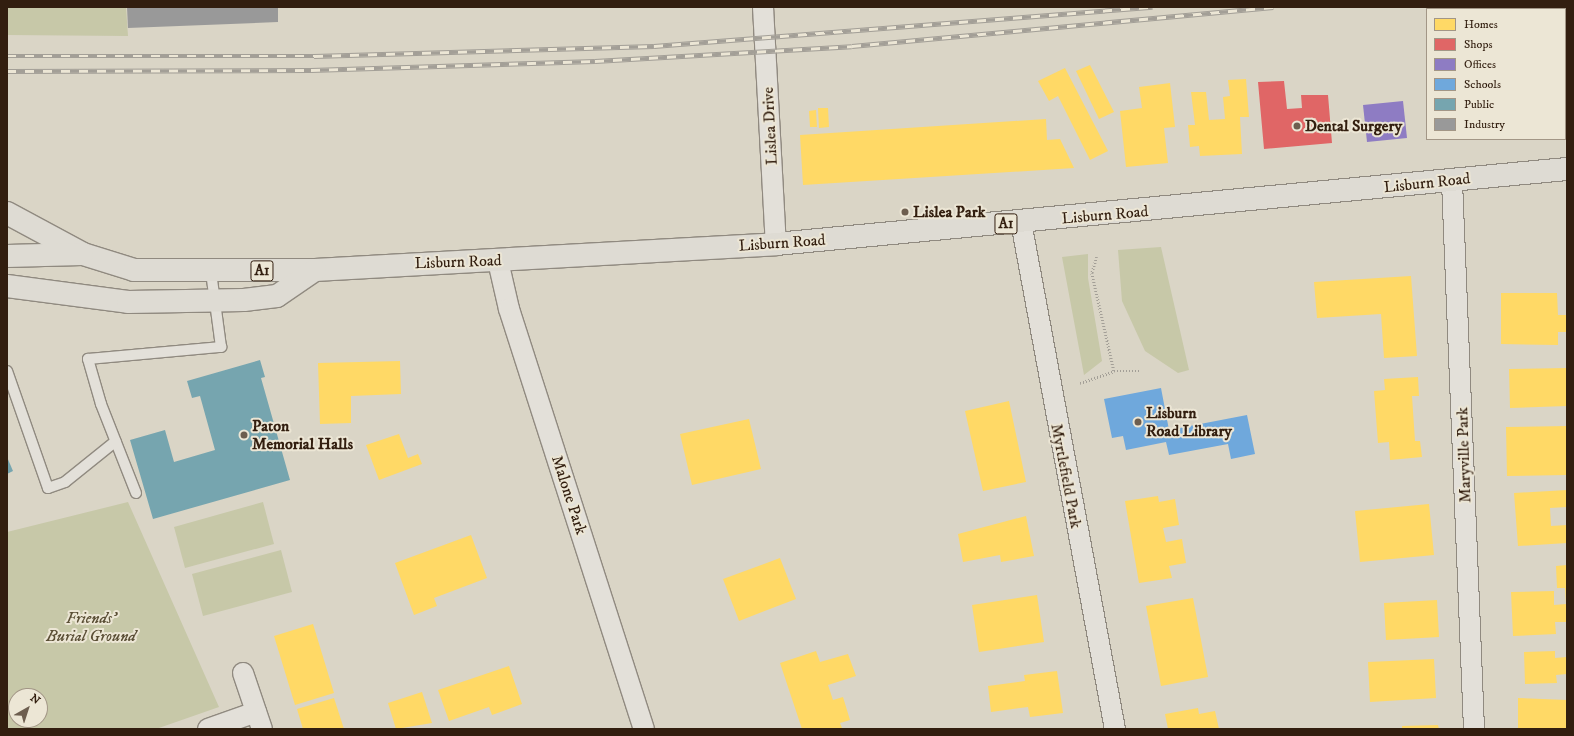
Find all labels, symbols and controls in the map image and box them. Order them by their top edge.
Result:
legend [1426,8,1566,140]
text: Homes [1464,17,1498,32]
text: Shops [1464,37,1492,52]
text: Offices [1464,57,1496,72]
text: Schools [1464,77,1501,92]
street label: Lislea Drive [758,86,782,166]
text: Public [1464,97,1494,112]
place label: Dental Surgery [1305,116,1402,136]
text: Industry [1464,117,1505,132]
marker: Dental Surgery [1292,121,1302,131]
street label: Lisburn Road [1383,169,1471,197]
place label: Lislea Park [913,202,985,222]
street label: Lisburn Road [1061,202,1149,228]
marker: Lislea Park [900,207,910,217]
road number: A1 [994,211,1018,237]
street label: Lisburn Road [738,230,826,256]
street label: Lisburn Road [414,251,502,273]
road number: A1 [250,258,274,284]
place label: Lisburn Road Library [1146,403,1232,441]
street label: Maryville Park [1453,407,1475,503]
place label: Paton Memorial Halls [252,416,353,454]
marker: Lisburn Road Library [1133,417,1143,427]
street label: Myrtlefield Park [1046,422,1086,530]
marker: Paton Memorial Halls [239,430,249,440]
street label: Malone Park [547,453,591,537]
park label: Friends' Burial Ground [46,608,136,646]
north arrow [8,688,48,728]
text: N [27,691,43,708]

